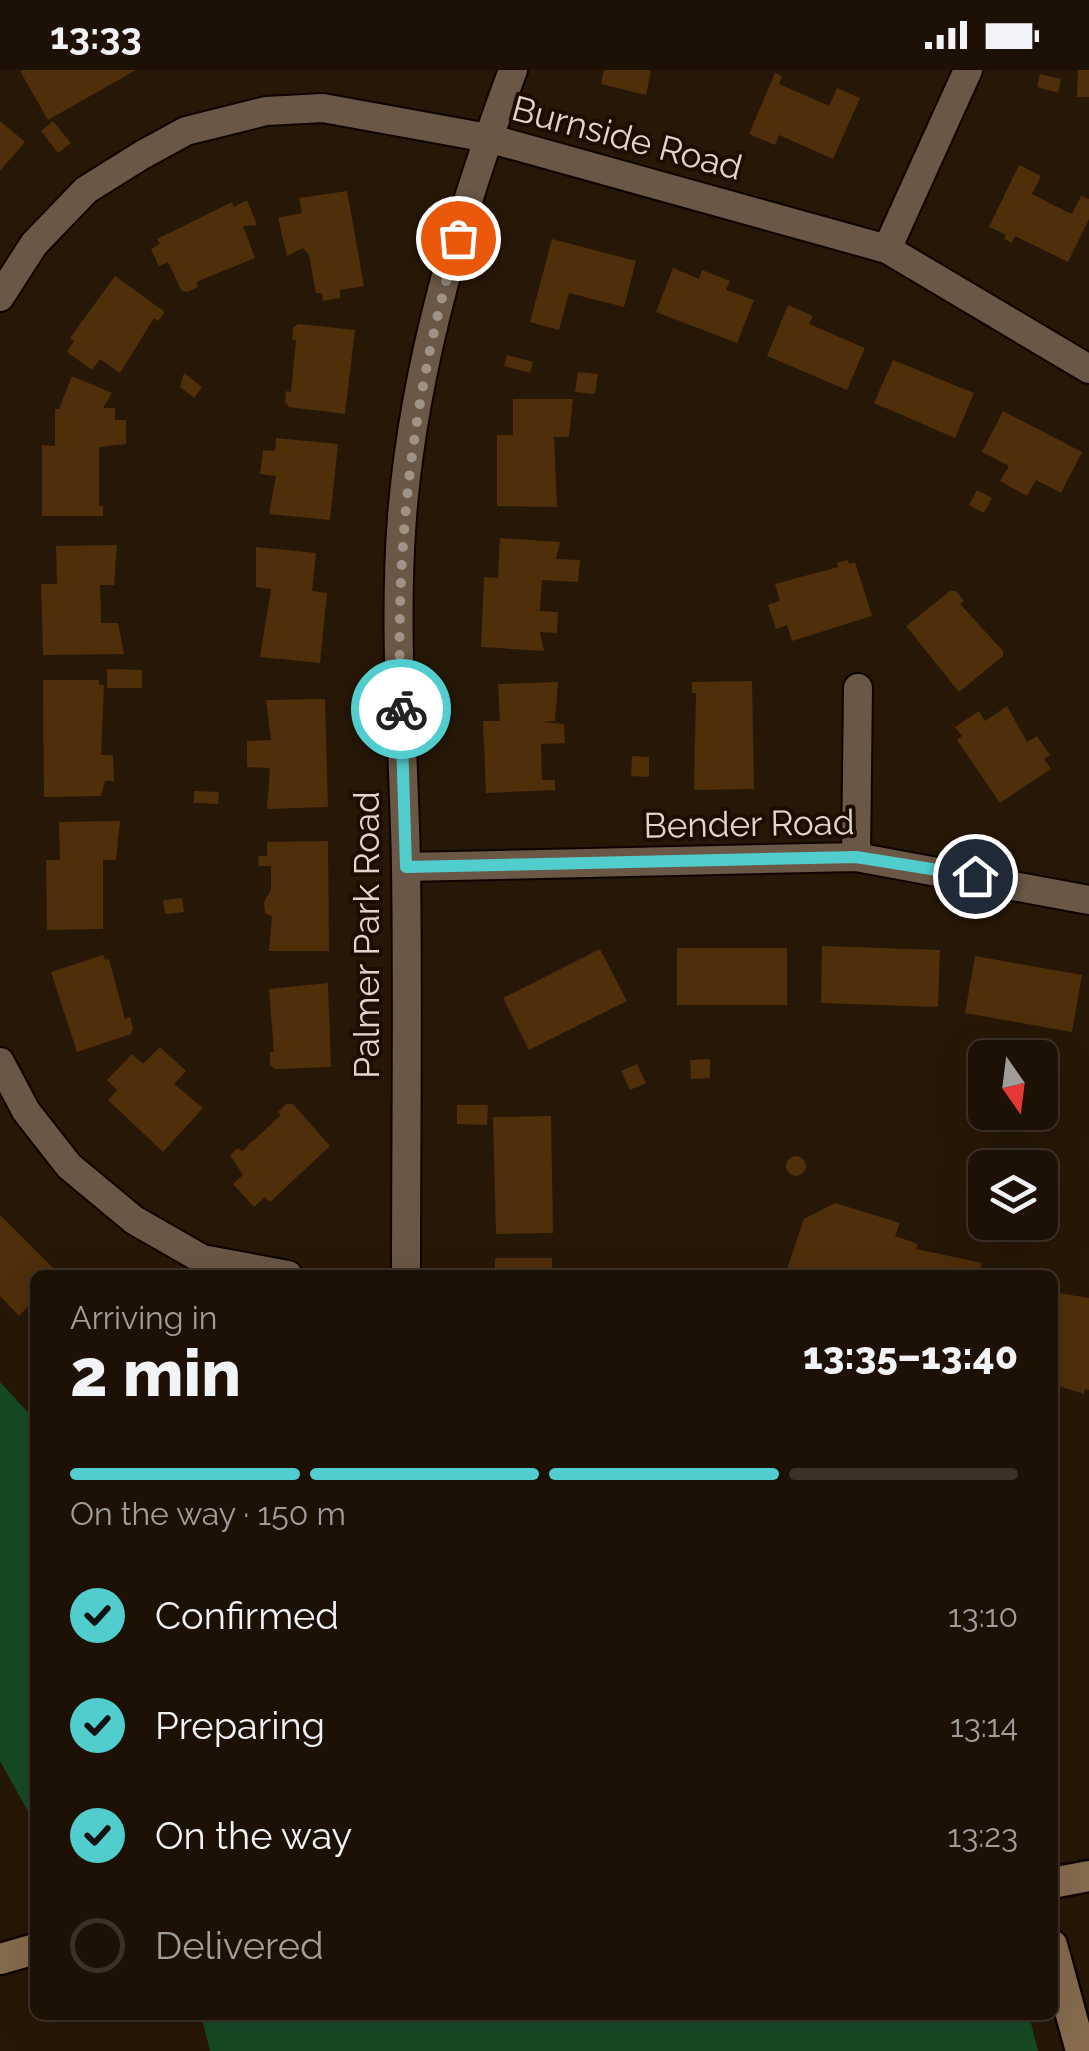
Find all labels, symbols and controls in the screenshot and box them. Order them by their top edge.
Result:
text: 13:33 [50,13,142,58]
street label: Burnside Road [508,87,747,188]
pin [416,196,501,281]
icon: bag [431,211,486,266]
courier [351,659,451,759]
icon: bike [374,682,429,737]
street label: Palmer Park Road [346,791,387,1079]
street label: Bender Road [643,801,855,846]
pin [933,834,1018,919]
icon: home [948,849,1003,904]
north arrow [968,1040,1058,1130]
map controls [968,1040,1058,1240]
button: layers [968,1150,1058,1240]
text: Arriving in [70,1299,217,1336]
text: 13:35–13:40 [803,1333,1018,1378]
text: 2 min [70,1335,241,1411]
text: On the way · 150 m [70,1495,346,1532]
icon: check [70,1588,125,1643]
text: Confirmed [155,1593,339,1638]
text: 13:10 [948,1597,1018,1634]
icon: check [70,1698,125,1753]
text: Preparing [155,1703,325,1748]
text: 13:14 [950,1707,1018,1744]
icon: check [70,1808,125,1863]
text: On the way [155,1813,352,1858]
text: 13:23 [947,1817,1018,1854]
text: Delivered [155,1923,324,1968]

